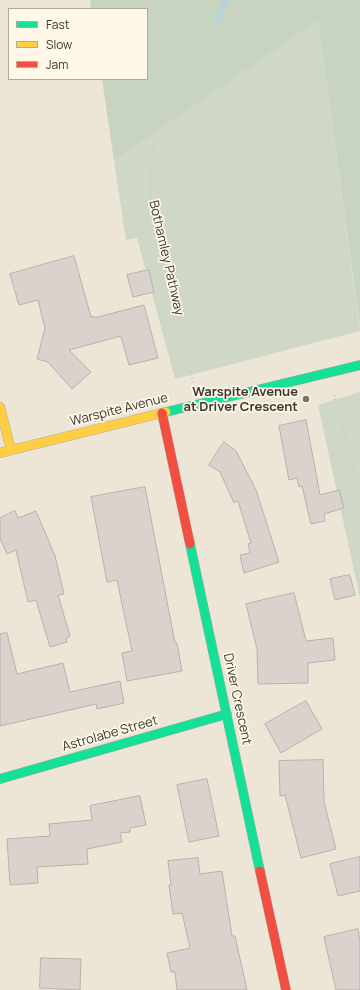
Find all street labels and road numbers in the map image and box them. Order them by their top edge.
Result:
street label: Bothamley Pathway [145,199,187,317]
street label: Warspite Avenue [68,390,170,430]
street label: Driver Crescent [220,652,254,746]
street label: Astrolabe Street [60,713,160,755]

